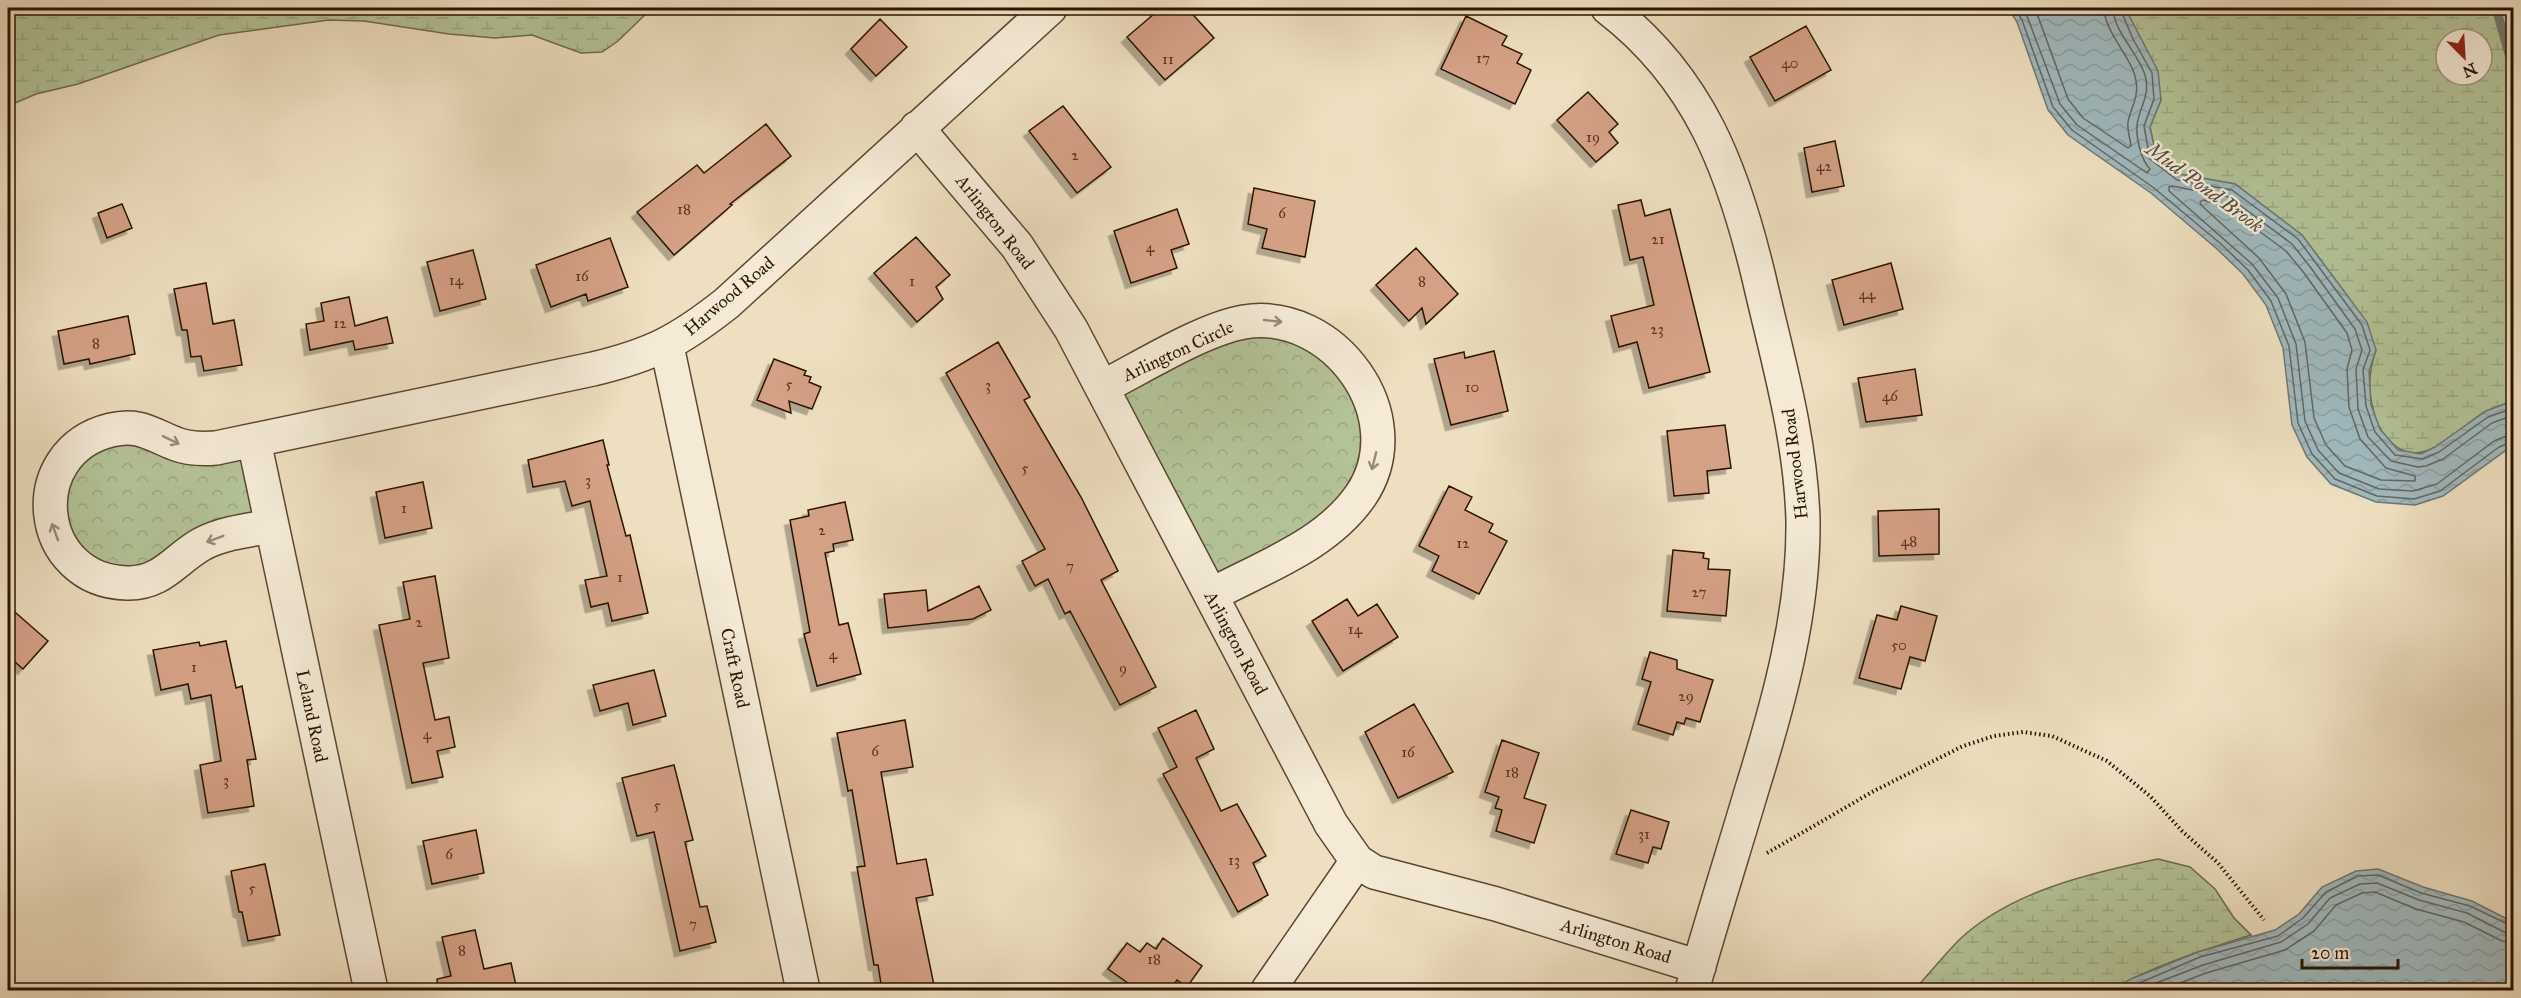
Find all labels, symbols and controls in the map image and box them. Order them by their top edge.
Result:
north arrow [2434,27,2494,87]
house number: 17 [1476,49,1490,67]
house number: 11 [1162,50,1174,68]
house number: 40 [1781,54,1799,72]
text: N [2459,59,2480,82]
house number: 19 [1586,128,1600,146]
water label: Mud Pond Brook [2140,135,2268,237]
house number: 2 [1071,146,1079,164]
house number: 42 [1816,157,1832,175]
street label: Arlington Road [950,169,1039,274]
house number: 18 [677,200,691,218]
house number: 6 [1278,204,1287,222]
house number: 21 [1651,230,1665,248]
house number: 4 [1146,238,1155,256]
street label: Harwood Road [679,252,779,340]
house number: 16 [575,267,590,285]
house number: 14 [449,271,464,289]
house number: 1 [909,272,915,290]
house number: 8 [1418,272,1426,290]
house number: 44 [1859,285,1876,303]
house number: 12 [333,314,347,332]
street label: Arlington Circle [1118,316,1237,388]
one-way arrow [1263,316,1282,327]
house number: 23 [1650,320,1664,338]
house number: 8 [92,334,100,352]
house number: 5 [786,375,793,393]
house number: 3 [985,376,991,394]
house number: 10 [1465,378,1479,396]
house number: 46 [1882,387,1899,405]
street label: Harwood Road [1777,407,1813,521]
one-way arrow [161,435,179,447]
one-way arrow [1367,451,1379,470]
house number: 5 [1022,459,1029,477]
house number: 3 [585,471,591,489]
house number: 1 [401,499,407,517]
house number: 2 [818,521,826,539]
one-way arrow [49,523,60,542]
house number: 48 [1901,532,1917,550]
one-way arrow [206,534,225,545]
house number: 12 [1456,534,1470,552]
house number: 7 [1066,557,1074,575]
house number: 1 [617,568,623,586]
house number: 27 [1692,583,1707,601]
street label: Arlington Road [1198,587,1273,699]
house number: 2 [415,613,423,631]
house number: 14 [1348,620,1363,638]
street label: Craft Road [716,626,754,710]
house number: 50 [1891,636,1907,654]
house number: 4 [829,645,838,663]
house number: 1 [191,658,197,676]
house number: 9 [1119,659,1127,677]
street label: Leland Road [291,668,333,764]
house number: 29 [1678,687,1694,705]
house number: 4 [423,725,432,743]
house number: 6 [871,742,880,760]
house number: 16 [1401,743,1416,761]
house number: 18 [1505,763,1519,781]
house number: 3 [223,771,229,789]
house number: 5 [654,796,661,814]
house number: 31 [1638,825,1650,843]
house number: 6 [445,845,454,863]
house number: 13 [1228,851,1240,869]
house number: 5 [249,879,256,897]
street label: Arlington Road [1557,913,1674,969]
house number: 7 [689,915,697,933]
scale bar [2302,932,2398,970]
house number: 8 [458,941,466,959]
text: 20 m [2311,942,2349,964]
house number: 18 [1147,950,1161,968]

